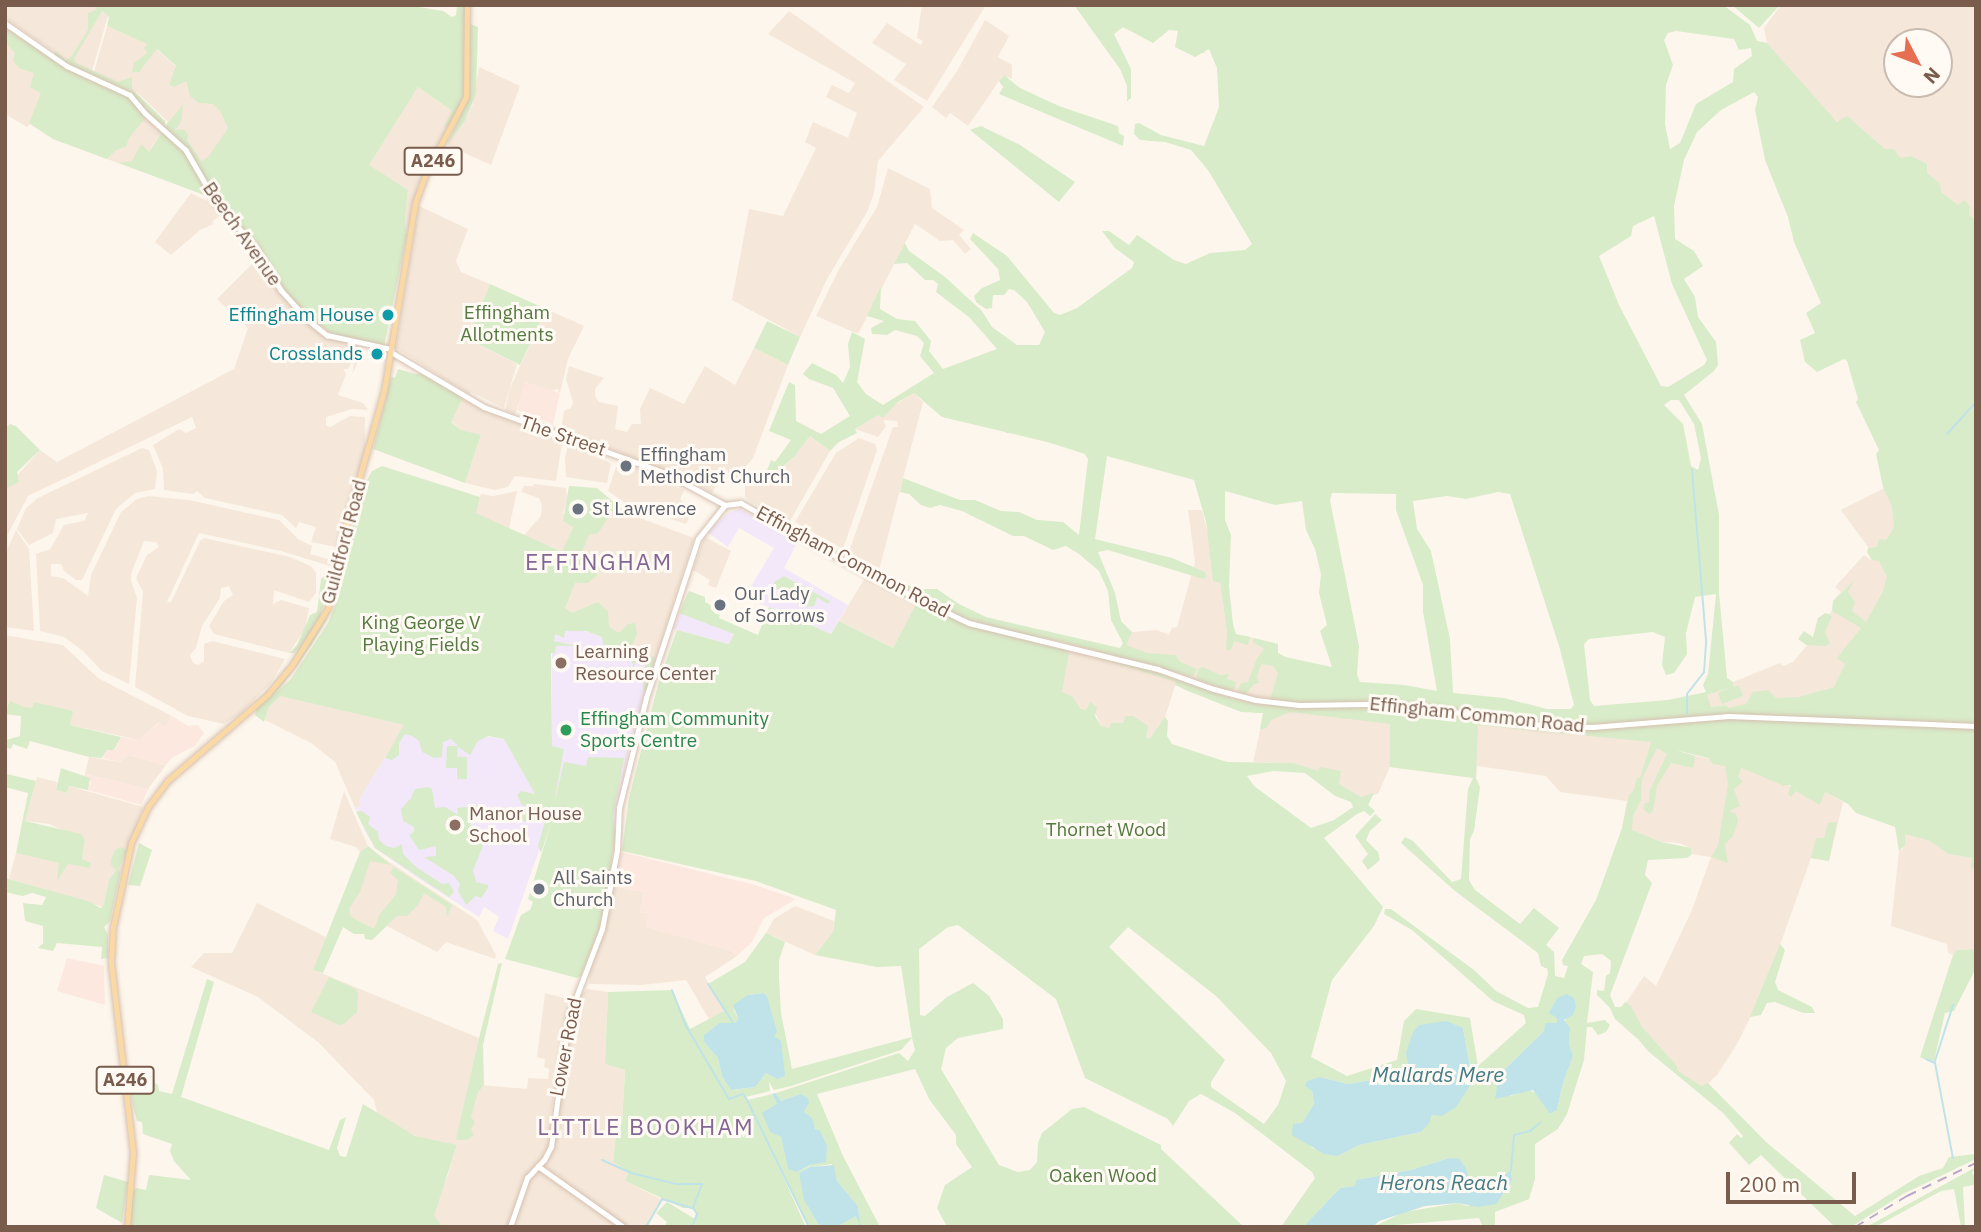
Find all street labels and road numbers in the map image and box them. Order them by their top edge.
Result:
road number: A246 [403,146,463,176]
street label: Beech Avenue [198,178,286,290]
street label: The Street [517,411,609,461]
street label: Guildford Road [316,477,372,607]
street label: Effingham Common Road [752,501,954,623]
street label: Effingham Common Road [1368,692,1586,738]
street label: Lower Road [545,996,587,1098]
road number: A246 [95,1065,155,1094]

